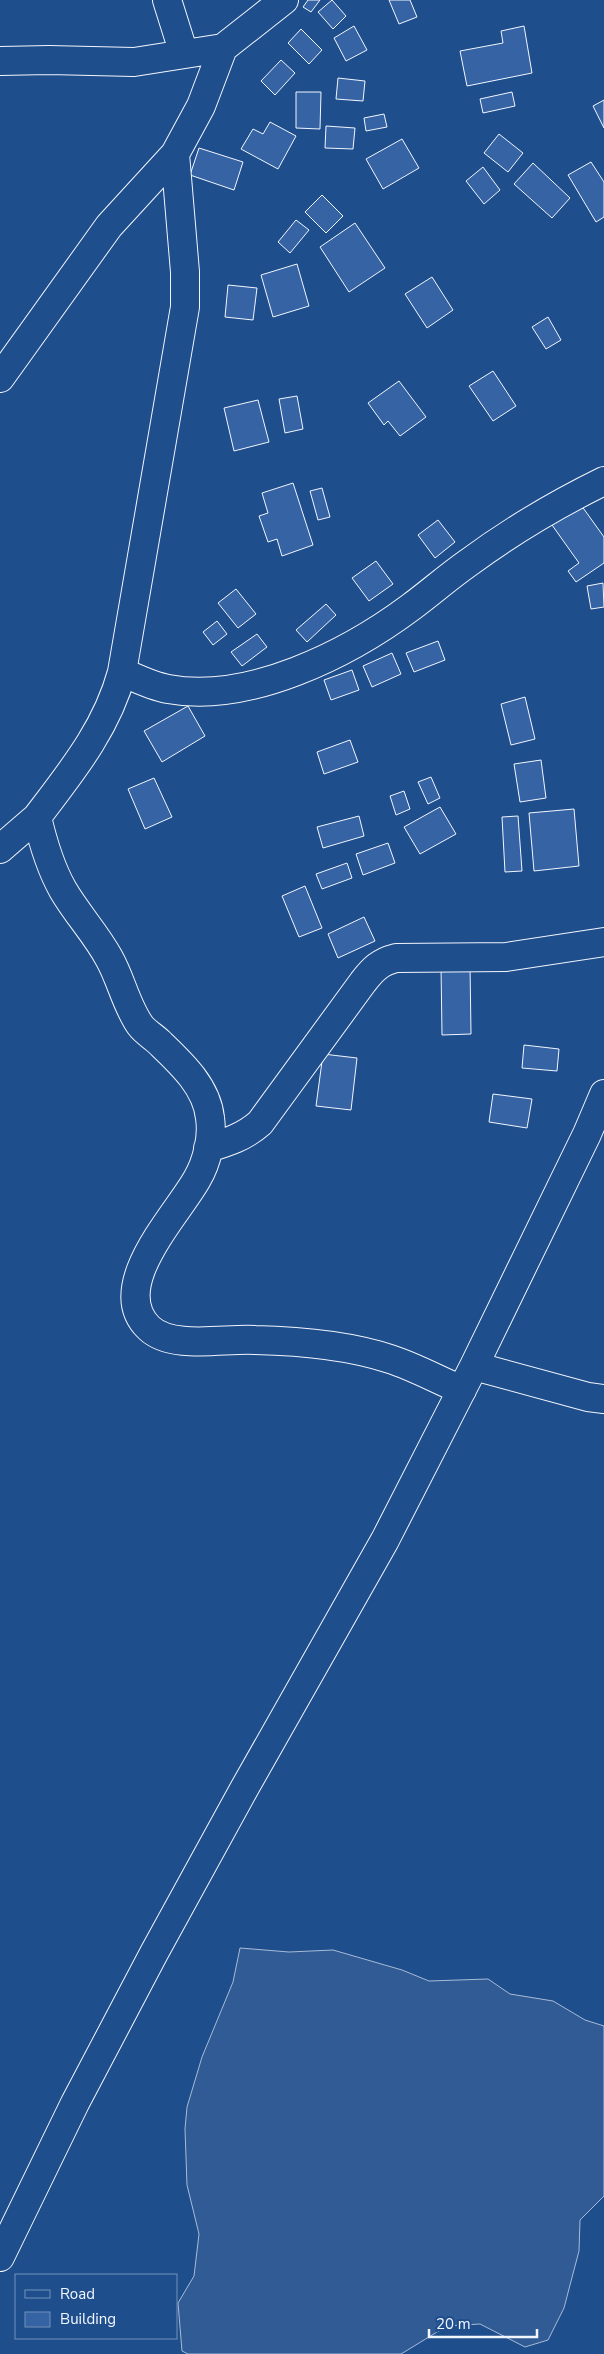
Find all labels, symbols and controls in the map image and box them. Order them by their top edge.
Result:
legend [15,2274,178,2339]
text: Road [60,2284,95,2304]
scale bar [429,2306,536,2338]
text: Building [60,2309,116,2329]
text: 20 m [436,2314,471,2334]

